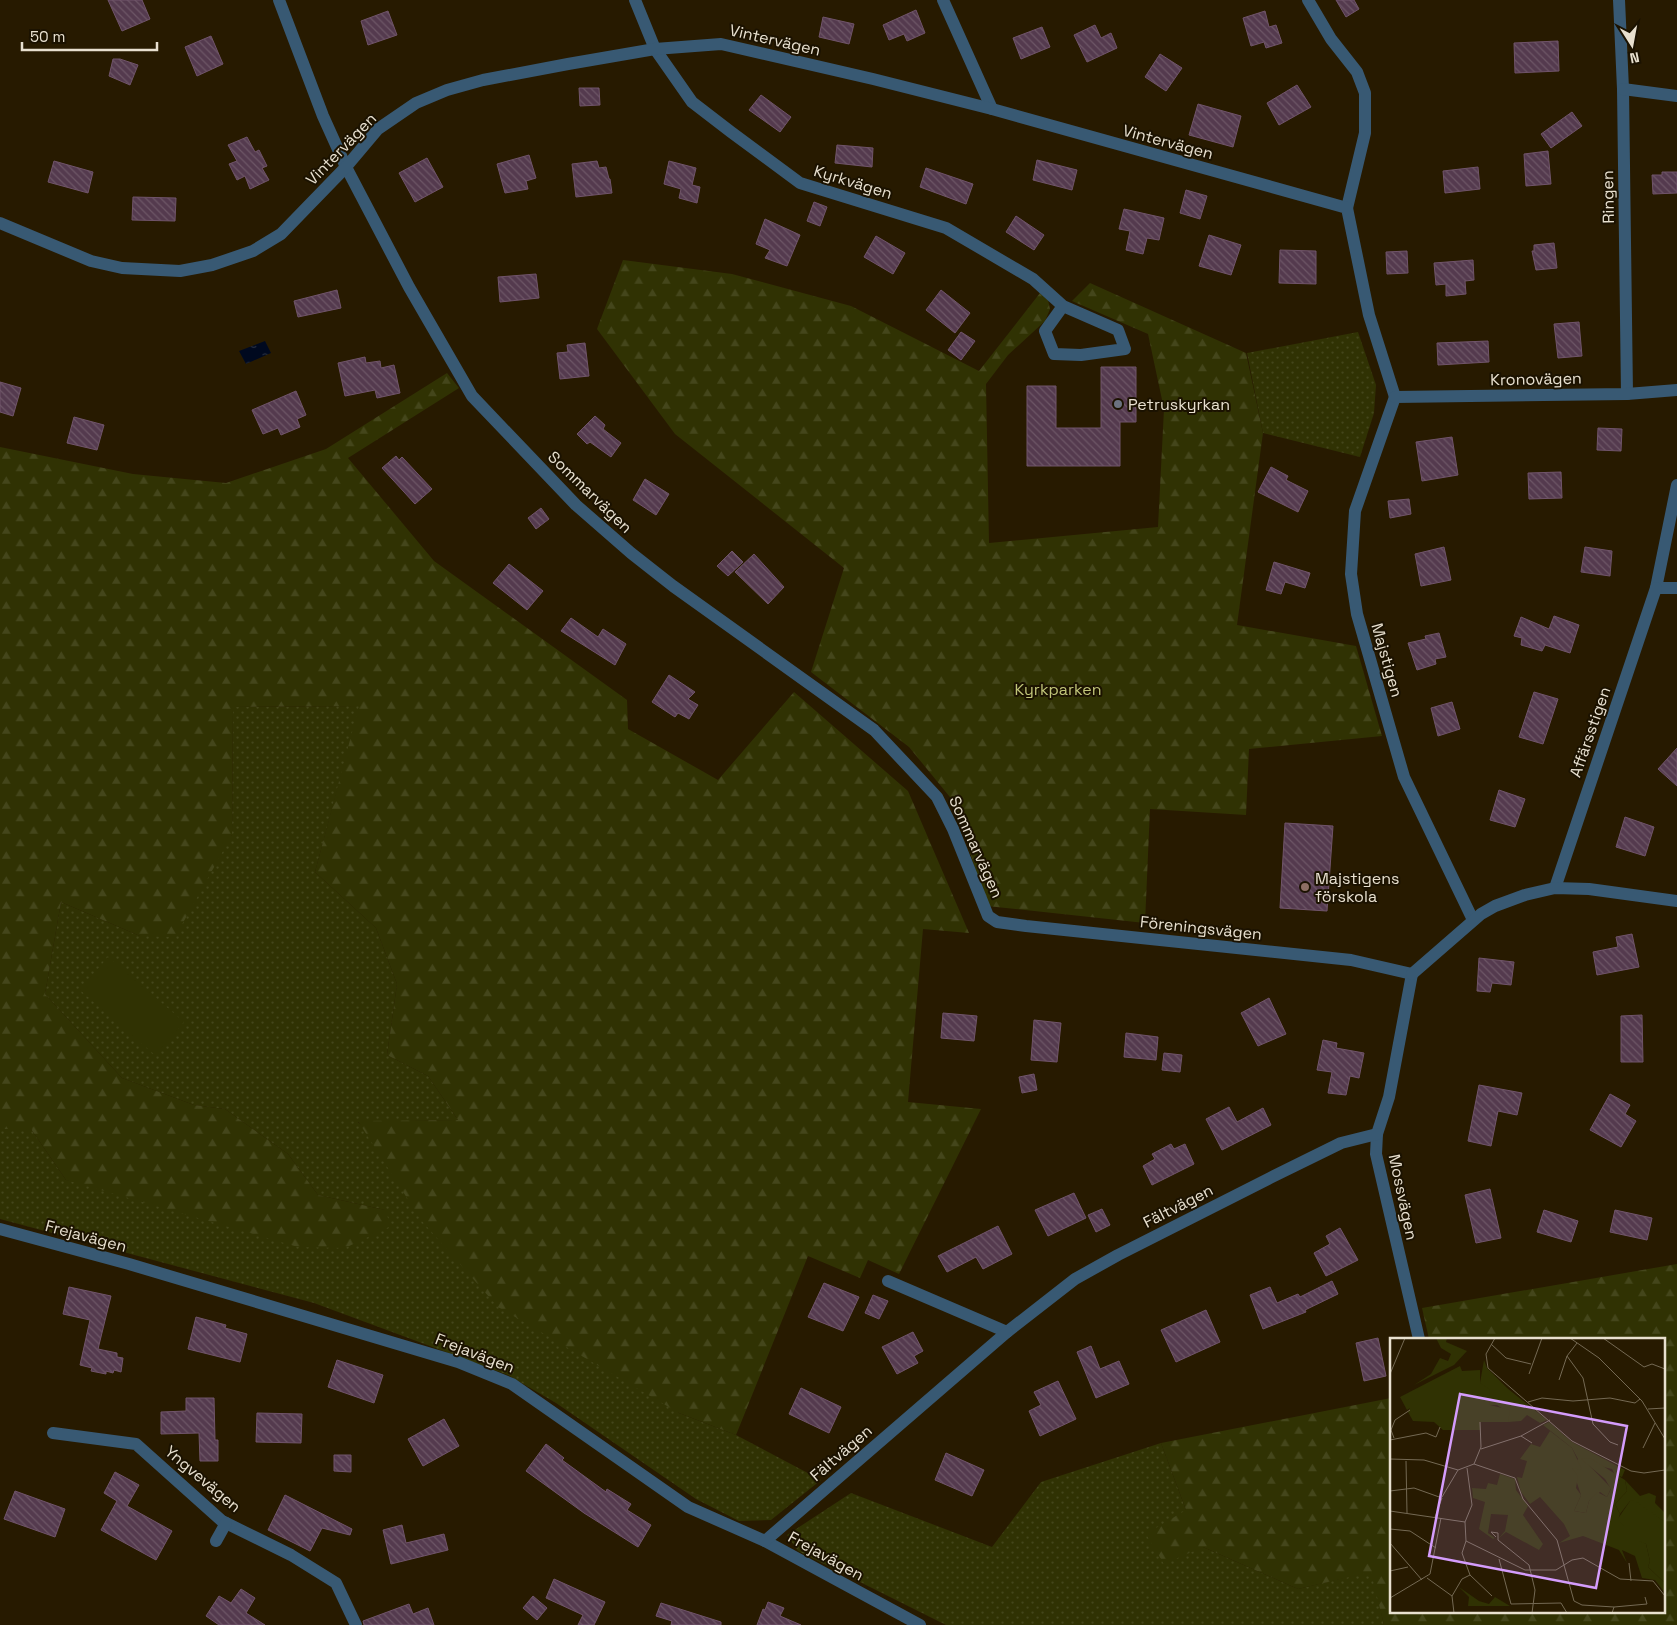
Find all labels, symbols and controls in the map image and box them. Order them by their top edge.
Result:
street label: Vintervägen [727,19,823,61]
scale bar [22,20,158,52]
north arrow [1607,20,1657,70]
text: 50 m [30,27,65,46]
text: N [1628,48,1641,67]
street label: Vintervägen [301,108,381,190]
street label: Vintervägen [1120,120,1216,164]
street label: Kyrkvägen [811,160,895,204]
street label: Ringen [1597,170,1619,224]
street label: Kronovägen [1490,368,1582,390]
place label: Petruskyrkan [1128,394,1230,415]
marker: Petruskyrkan [1112,398,1124,410]
street label: Sommarvägen [543,446,637,538]
street label: Majstigen [1366,621,1408,699]
park label: Kyrkparken [1014,679,1102,700]
street label: Affärsstigen [1565,684,1615,780]
street label: Sommarvägen [944,793,1008,901]
place label: Majstigens förskola [1315,868,1400,907]
marker: Majstigens förskola [1299,881,1311,893]
street label: Föreningsvägen [1139,911,1263,945]
street label: Mossvägen [1384,1152,1422,1242]
street label: Fältvägen [1139,1179,1217,1233]
street label: Frejavägen [43,1215,129,1257]
street label: Frejavägen [432,1328,518,1378]
inset map [1390,1338,1664,1612]
street label: Fältvägen [805,1420,877,1486]
street label: Yngvevägen [161,1441,245,1517]
street label: Frejavägen [784,1527,868,1585]

